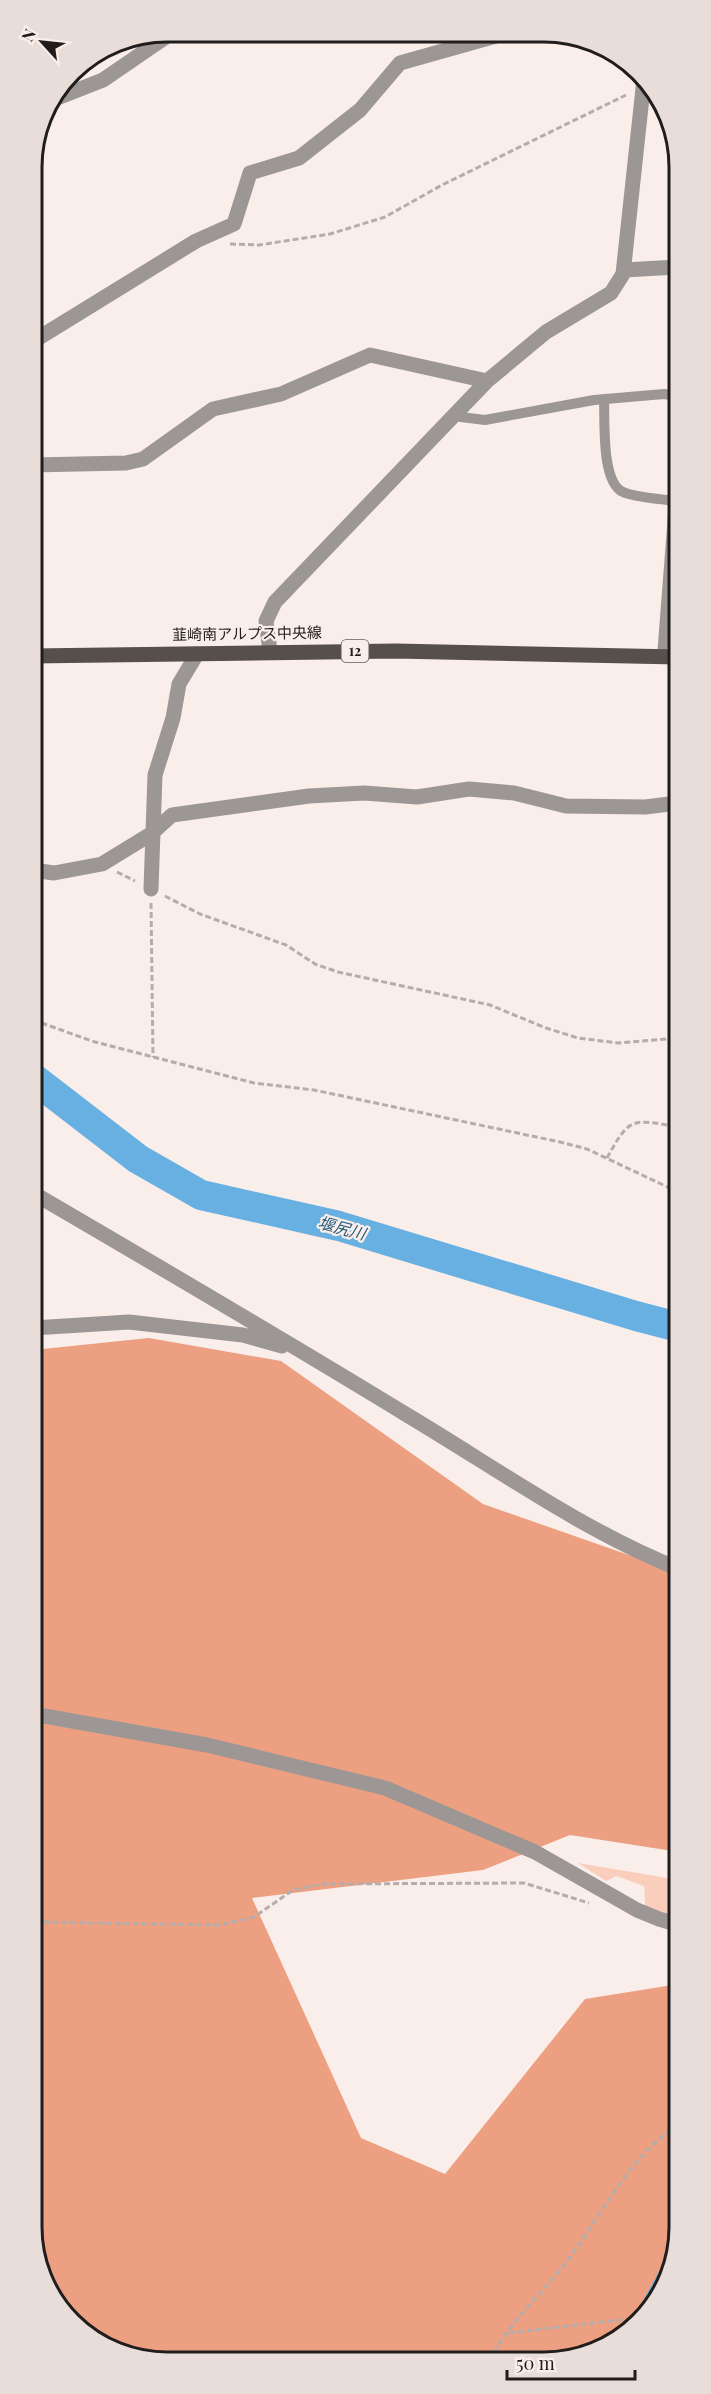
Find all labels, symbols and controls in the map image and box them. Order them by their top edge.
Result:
north arrow [12,12,72,72]
text: N [16,25,40,45]
street label: 韮崎南アルプス中央線 [172,622,322,644]
road number: 12 [342,640,368,662]
water label: 堰尻川 [316,1211,370,1244]
scale bar [507,2343,634,2381]
text: 50 m [516,2351,555,2375]

